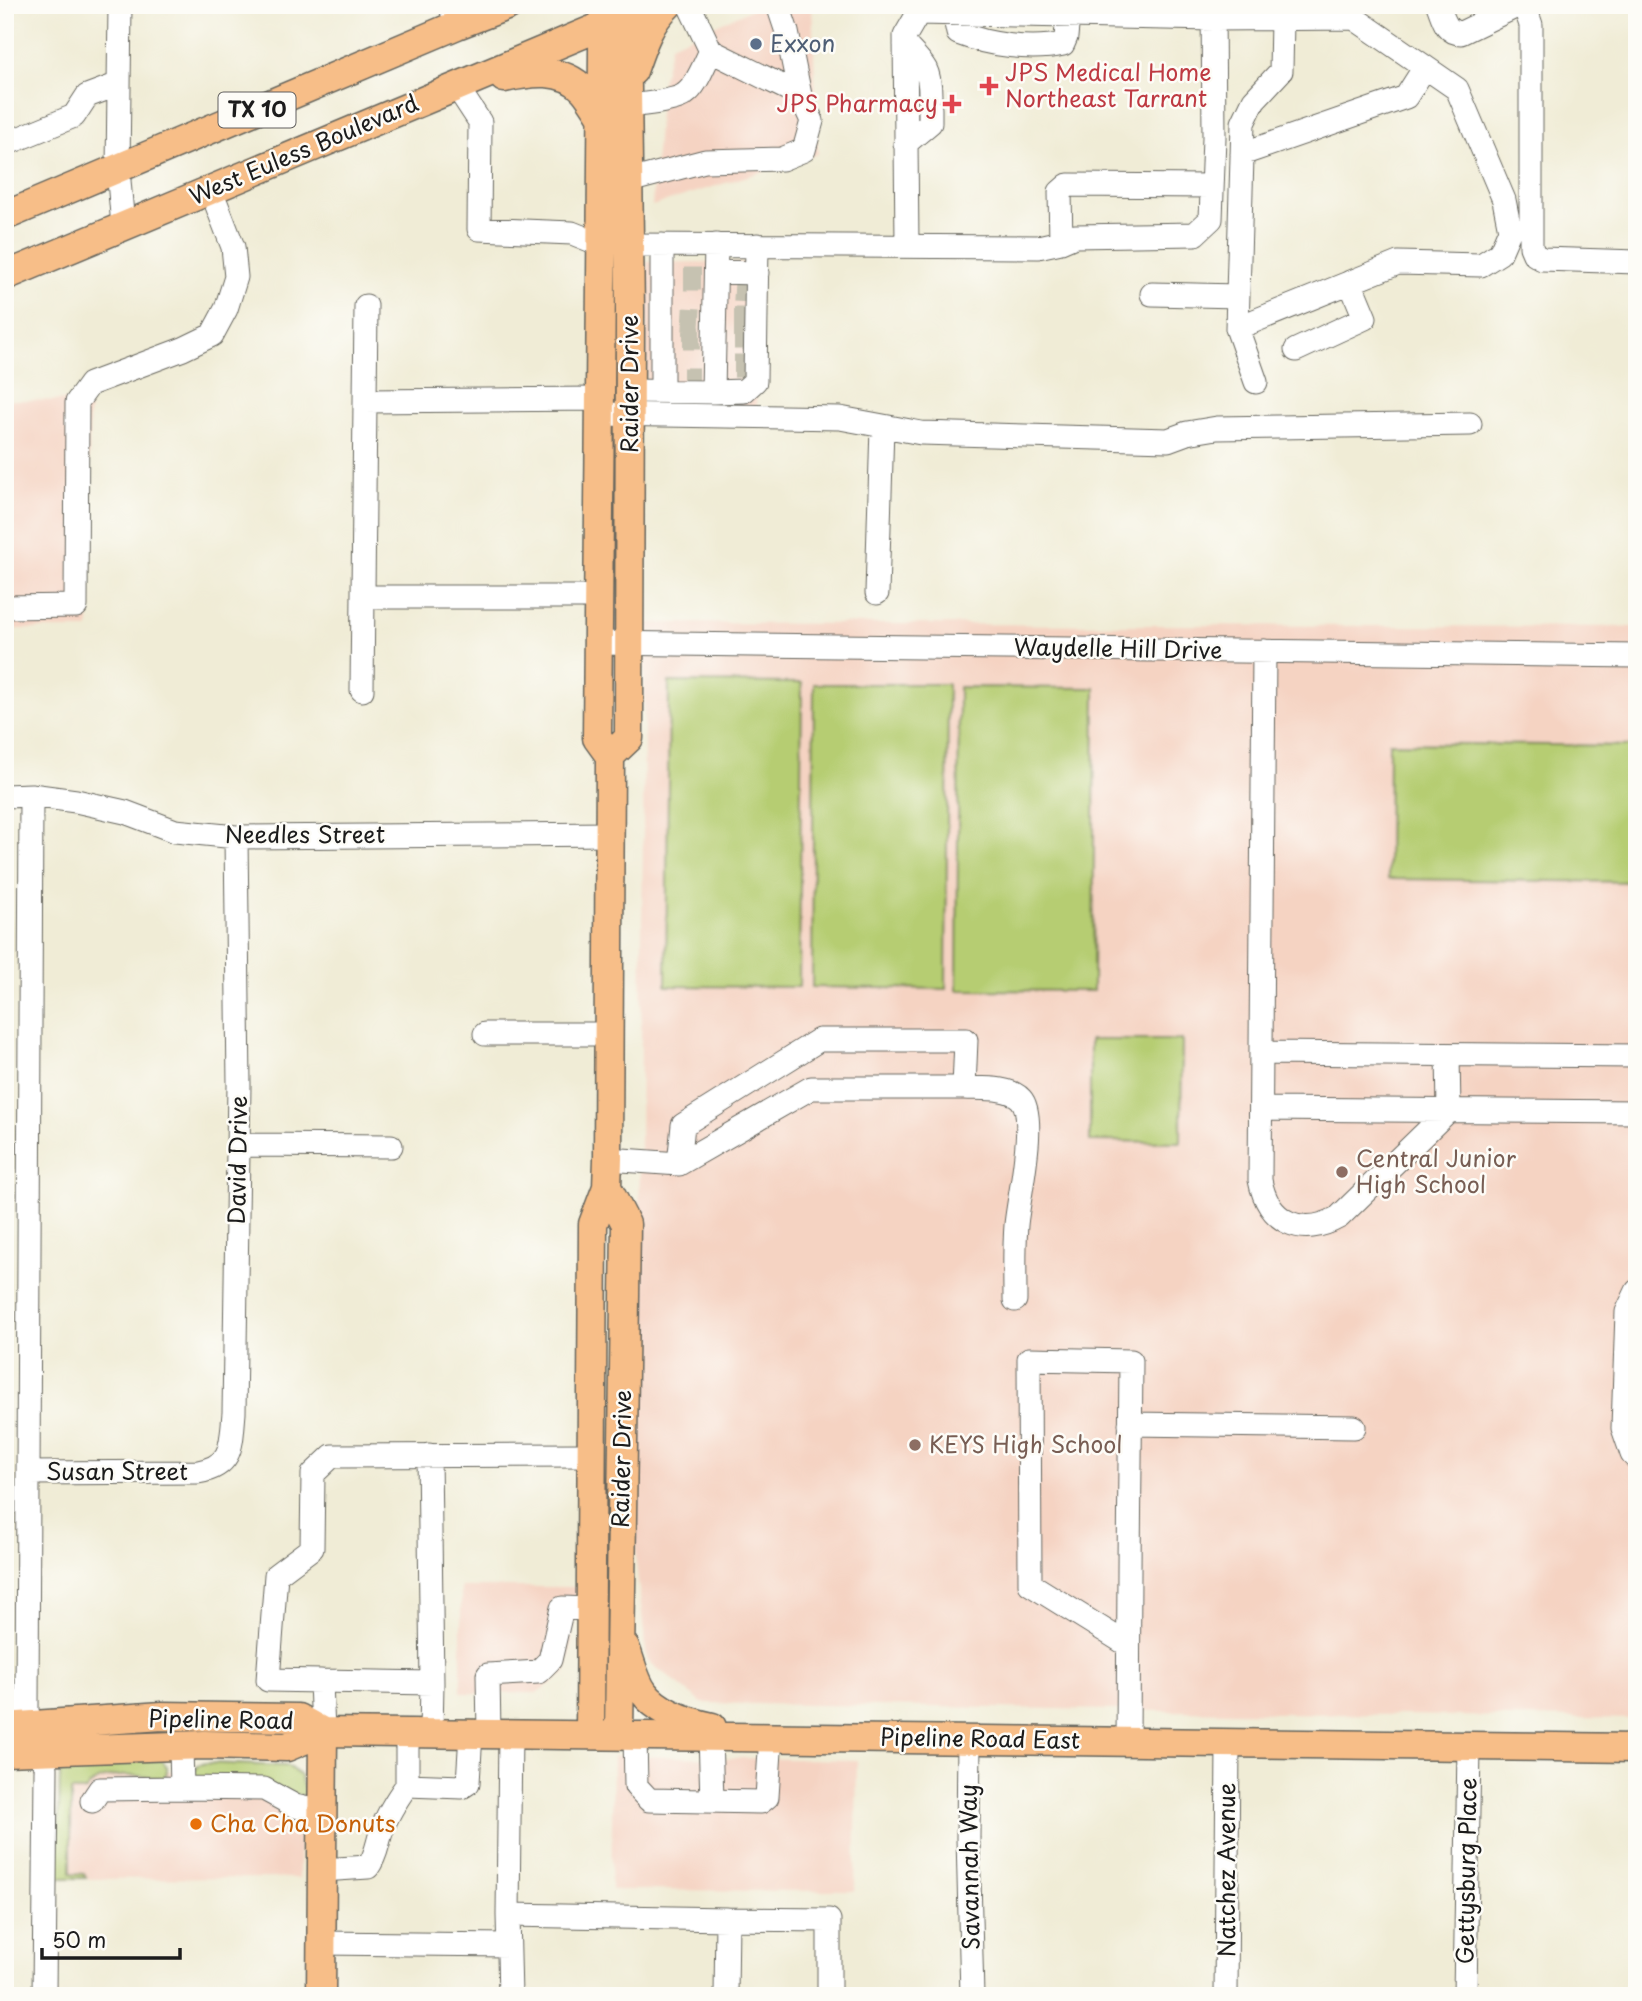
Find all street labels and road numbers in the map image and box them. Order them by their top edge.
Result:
street label: West Euless Boulevard [183,84,423,213]
road number: TX 10 [218,92,296,128]
street label: Raider Drive [611,315,646,453]
street label: Waydelle Hill Drive [1013,628,1223,667]
street label: Needles Street [225,816,385,851]
street label: David Drive [218,1095,255,1225]
street label: Raider Drive [602,1389,639,1529]
street label: Susan Street [46,1453,188,1488]
street label: Pipeline Road [148,1700,294,1737]
street label: Pipeline Road East [880,1718,1080,1757]
street label: Gettysburg Place [1446,1777,1485,1965]
street label: Natchez Avenue [1208,1783,1243,1957]
street label: Savannah Way [950,1784,987,1950]

